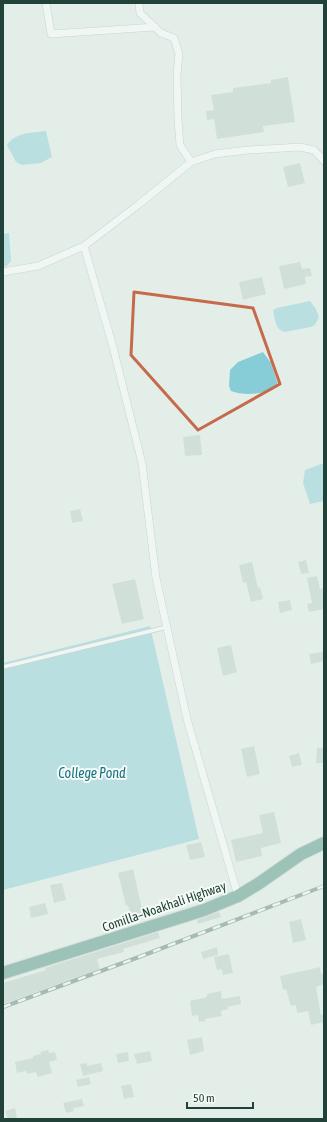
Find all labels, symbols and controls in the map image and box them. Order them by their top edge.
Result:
water label: College Pond [58,765,126,781]
street label: Comilla–Noakhali Highway [100,878,229,935]
scale bar [187,1084,253,1110]
text: 50 m [193,1091,215,1105]

